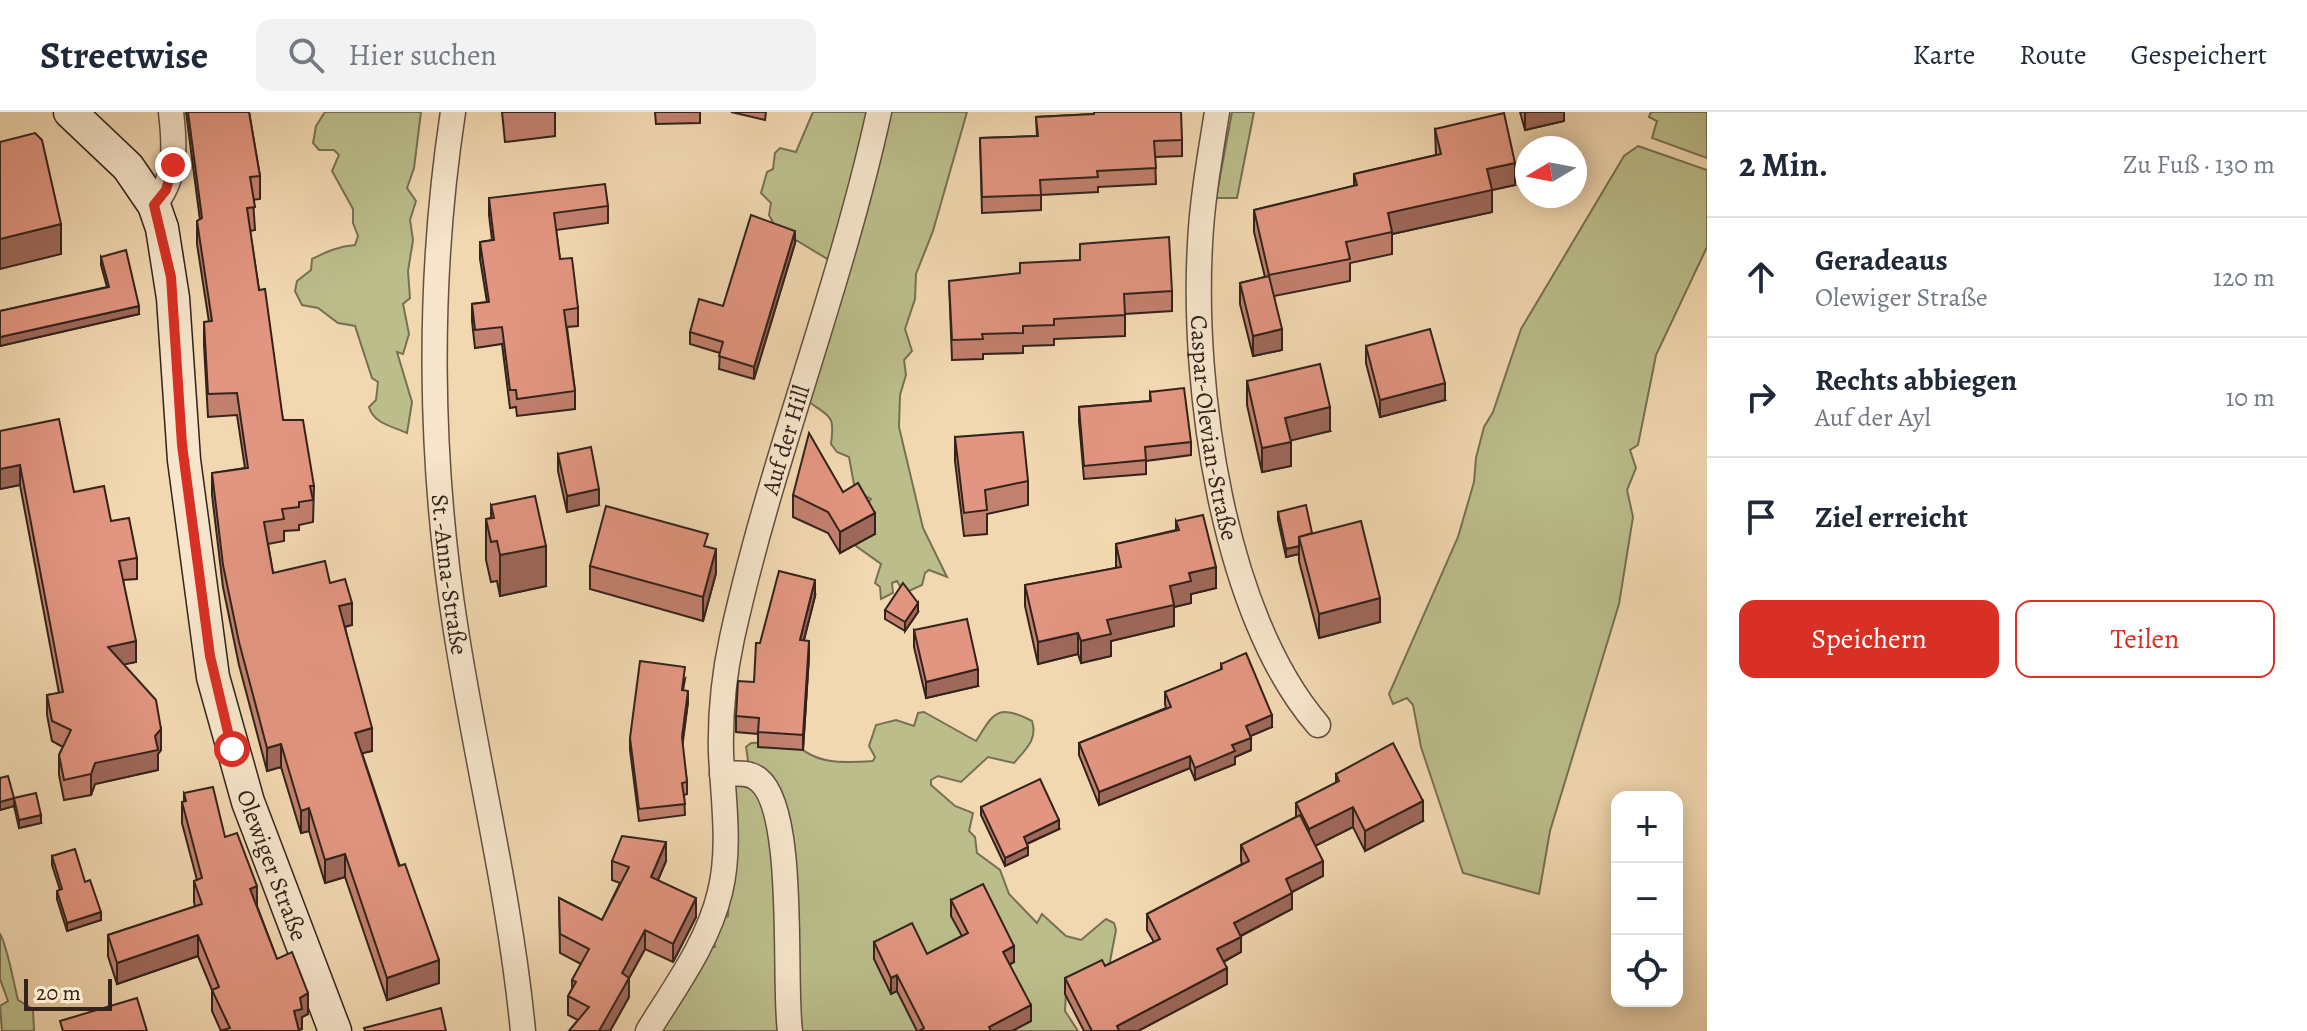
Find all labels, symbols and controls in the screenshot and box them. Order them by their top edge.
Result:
search box [256,19,816,91]
text: Streetwise [40,29,208,81]
icon: search [284,33,328,77]
text: Hier suchen [348,35,497,75]
text: Karte [1912,36,1975,74]
text: Route [2019,36,2087,74]
text: Gespeichert [2131,36,2267,74]
north arrow [1515,136,1587,208]
text: 2 Min. [1739,141,1828,188]
route end [155,147,191,183]
text: Zu Fuß · 130 m [2123,147,2275,182]
text: Geradeaus [1815,240,1948,280]
icon: ahead [1739,255,1783,299]
text: 120 m [2213,260,2275,295]
text: Olewiger Straße [1815,280,1988,315]
street label: Caspar-Olevian-Straße [1183,314,1246,544]
text: Rechts abbiegen [1815,360,2017,400]
icon: right [1739,375,1783,419]
text: 10 m [2225,380,2275,415]
street label: Auf der Hill [754,381,818,499]
text: Auf der Ayl [1815,400,1931,435]
street label: St.-Anna-Straße [424,493,476,657]
icon: arrive [1739,495,1783,539]
text: Ziel erreicht [1815,497,1968,537]
button: Speichern [1739,600,1999,678]
button: Teilen [2015,600,2275,678]
route start [214,731,250,767]
street label: Olewiger Straße [229,786,315,946]
map controls [1611,791,1683,1007]
button: + [1611,791,1683,863]
button: − [1611,863,1683,935]
button: locate [1611,935,1683,1007]
scale bar [24,975,112,1011]
text: 20 m [36,978,81,1008]

